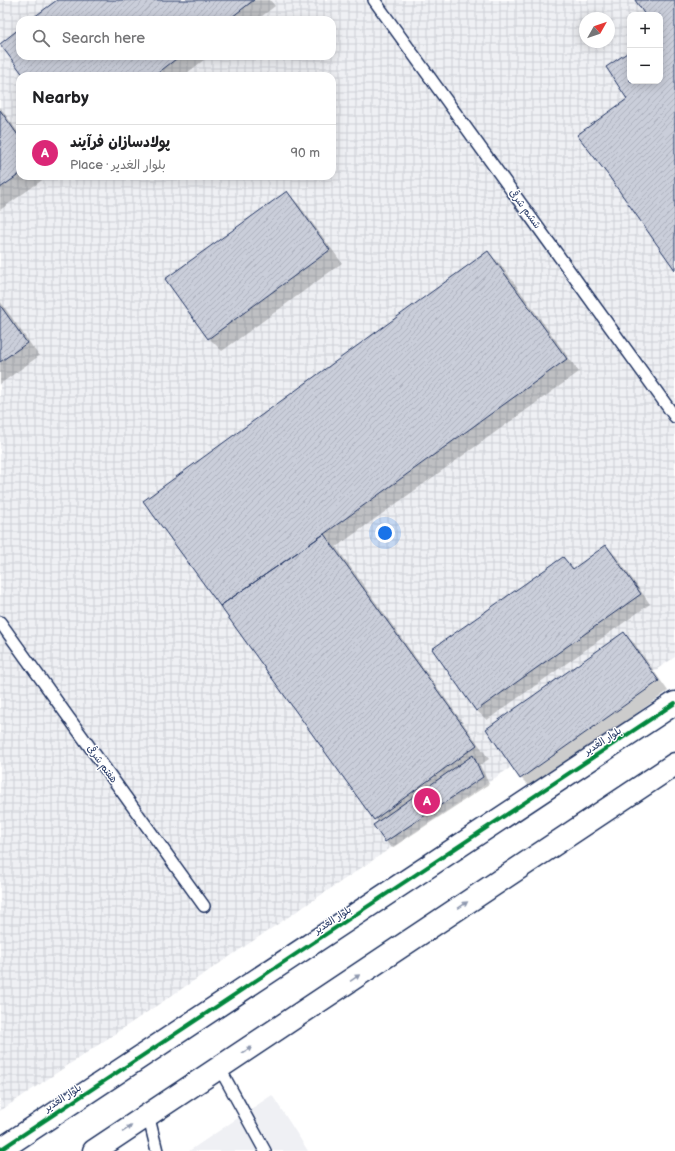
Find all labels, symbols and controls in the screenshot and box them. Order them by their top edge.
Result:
north arrow [579,12,615,48]
map controls [627,12,663,84]
button: + [627,12,663,48]
search box [16,16,336,60]
icon: search [30,27,52,49]
text: Search here [62,29,145,48]
button: − [627,48,663,84]
text: Nearby [32,88,89,108]
text: پولادسازان فرآیند [70,133,170,152]
text: A [41,145,49,161]
text: 90 m [291,145,320,161]
text: Place · بلوار الغدیر [70,157,166,173]
street label: ششم شرقی [506,186,544,232]
your location [375,523,395,543]
street label: بلوار الغدیر [581,725,624,758]
street label: هفتم شرقی [83,742,121,786]
pin: A [414,786,440,816]
one-way arrow [457,902,469,909]
street label: بلوار الغدیر [311,904,354,937]
one-way arrow [349,974,361,981]
one-way arrow [241,1046,252,1053]
street label: بلوار الغدیر [41,1082,84,1115]
one-way arrow [121,1125,132,1133]

